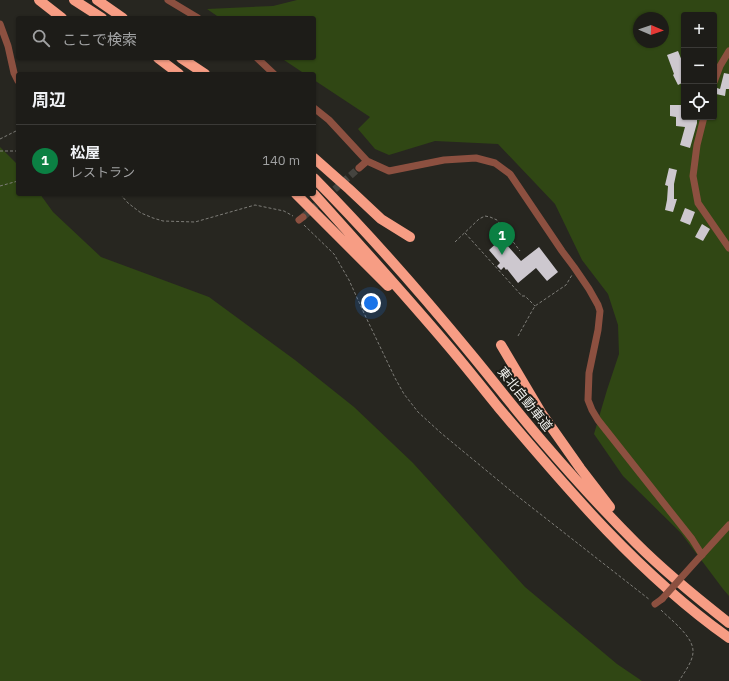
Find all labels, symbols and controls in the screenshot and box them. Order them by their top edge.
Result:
north arrow [633,12,669,48]
map controls [681,12,717,120]
button: + [681,12,717,48]
search box [16,16,316,60]
icon: search [30,27,52,49]
text: ここで検索 [62,30,137,49]
button: − [681,48,717,84]
button: locate [681,84,717,120]
text: 周辺 [32,89,66,111]
text: 松屋 [70,143,100,162]
text: 1 [41,152,49,169]
text: 140 m [262,152,300,169]
text: レストラン [70,164,135,181]
pin: 1 [489,222,515,255]
your location [361,293,381,313]
street label: 東北自動車道 [494,363,556,435]

